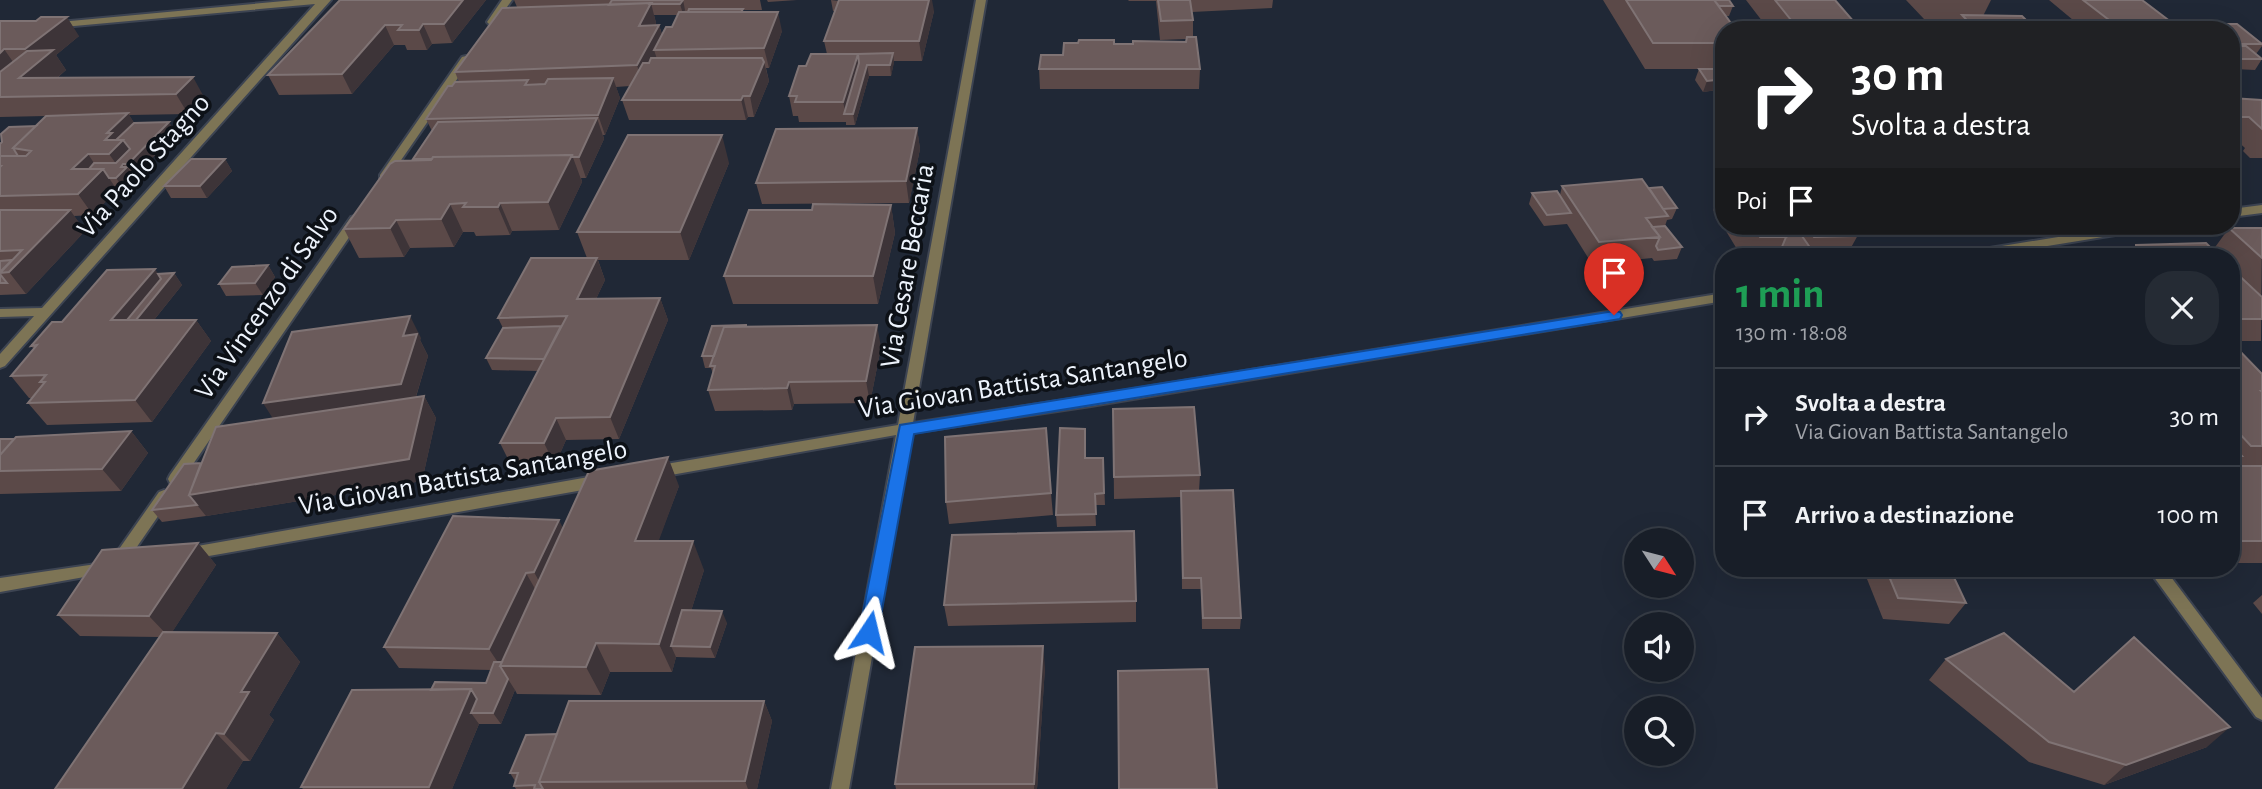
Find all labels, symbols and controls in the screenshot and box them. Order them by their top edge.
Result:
icon: right [1736,49,1827,140]
text: 30 m [1851,51,1945,100]
street label: Via Paolo Stagno [72,89,216,243]
text: Svolta a destra [1851,109,2031,141]
street label: Via Cesare Beccaria [876,162,940,370]
icon: arrive [1782,182,1820,220]
text: Poi [1736,188,1768,214]
street label: Via Vincenzo di Salvo [190,201,344,405]
pin [1584,243,1644,315]
icon: arrive [1595,254,1633,292]
button: close [2145,271,2219,345]
text: 1 min [1736,273,1825,315]
text: 130 m · 18:08 [1736,322,1848,345]
street label: Via Giovan Battista Santangelo [857,344,1189,424]
text: Svolta a destra [1795,390,1946,416]
icon: right [1736,398,1774,436]
text: 30 m [2169,404,2219,430]
text: Via Giovan Battista Santangelo [1795,421,2068,444]
street label: Via Giovan Battista Santangelo [297,435,629,521]
icon: arrive [1736,496,1774,534]
text: Arrivo a destinazione [1795,502,2014,528]
text: 100 m [2158,502,2219,528]
north arrow [1624,528,1694,598]
map controls [1624,528,1694,766]
position arrow [832,595,906,669]
button: sound [1624,612,1694,682]
button: search [1624,696,1694,766]

